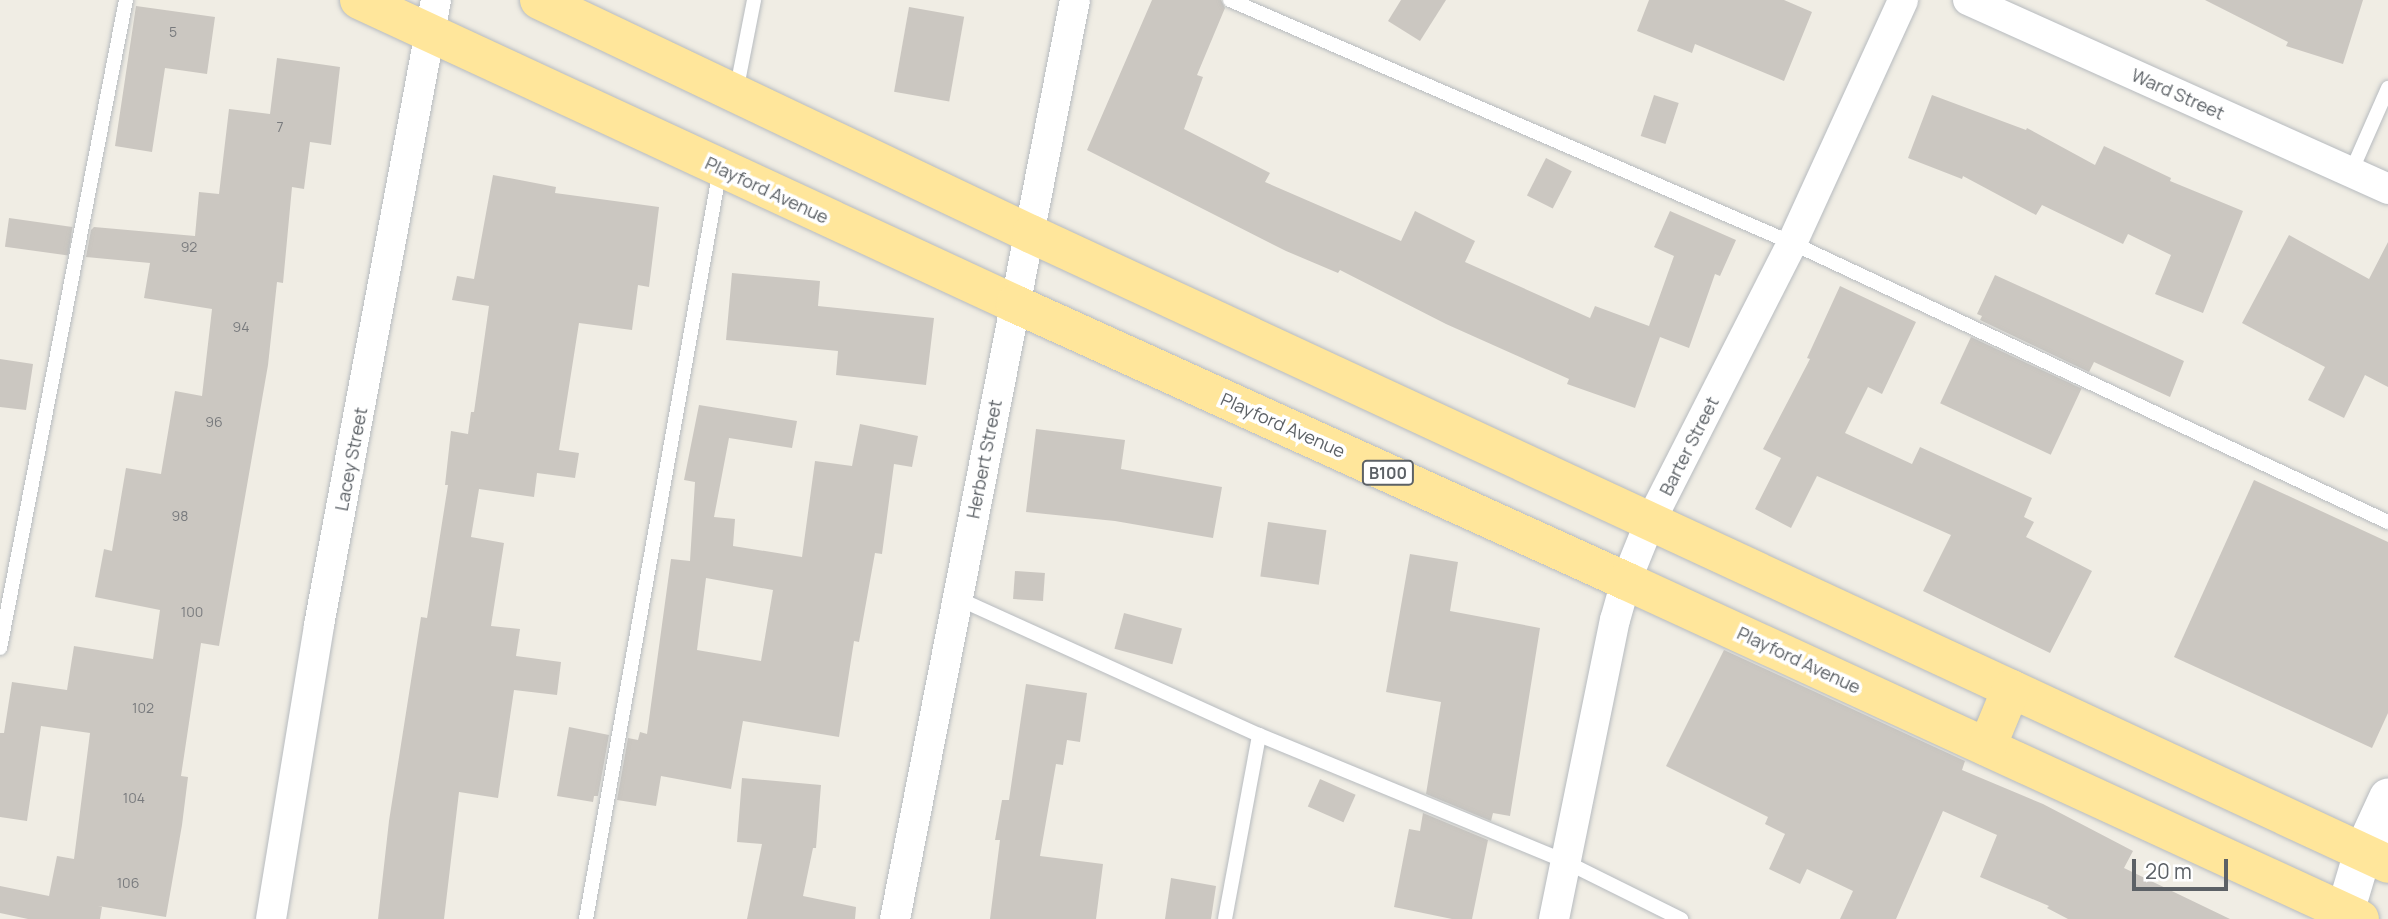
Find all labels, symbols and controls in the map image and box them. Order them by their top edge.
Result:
house number: 5 [169,24,177,40]
street label: Ward Street [2128,64,2228,124]
house number: 7 [276,119,284,135]
street label: Playford Avenue [702,152,832,228]
house number: 92 [181,239,197,255]
house number: 94 [233,319,249,335]
street label: Playford Avenue [1218,388,1348,462]
street label: Barter Street [1655,393,1723,499]
street label: Herbert Street [962,398,1006,520]
street label: Lacey Street [330,405,372,513]
house number: 96 [205,414,223,430]
road number: B100 [1362,460,1414,486]
house number: 98 [172,508,188,524]
house number: 100 [181,604,203,620]
street label: Playford Avenue [1734,622,1864,698]
house number: 102 [132,700,154,716]
house number: 104 [123,790,145,806]
scale bar [2136,846,2232,890]
text: 20 m [2145,857,2192,885]
house number: 106 [117,875,139,891]

